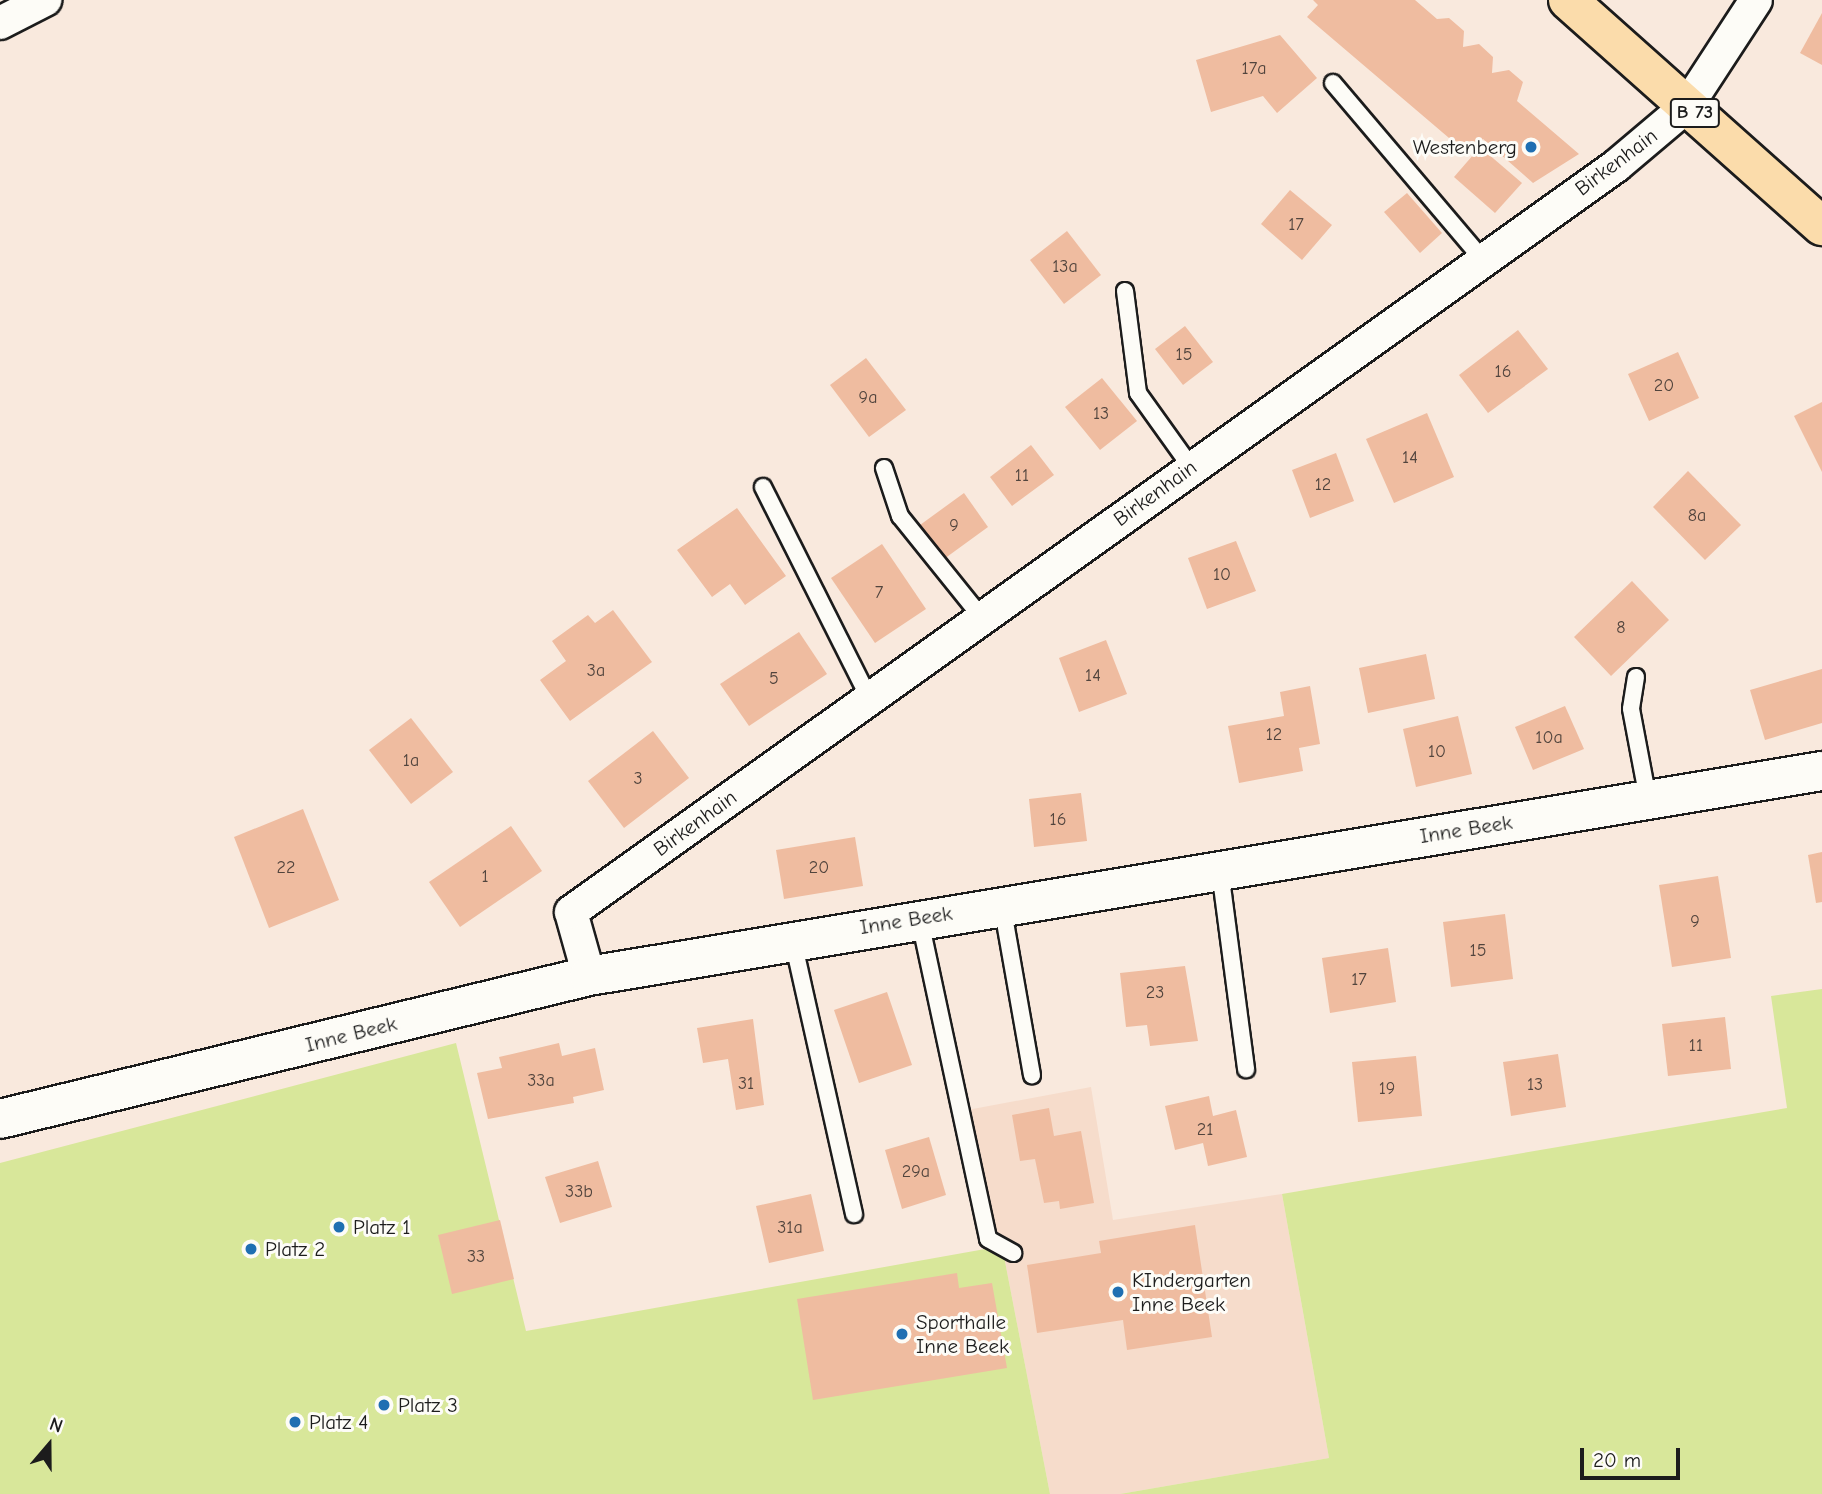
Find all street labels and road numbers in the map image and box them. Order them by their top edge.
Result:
road number: B 73 [1669,97,1721,128]
street label: Birkenhain [1570,123,1662,201]
street label: Birkenhain [1109,454,1201,532]
street label: Birkenhain [649,784,741,862]
street label: Inne Beek [1418,809,1514,849]
street label: Inne Beek [858,900,954,940]
street label: Inne Beek [303,1010,399,1058]

